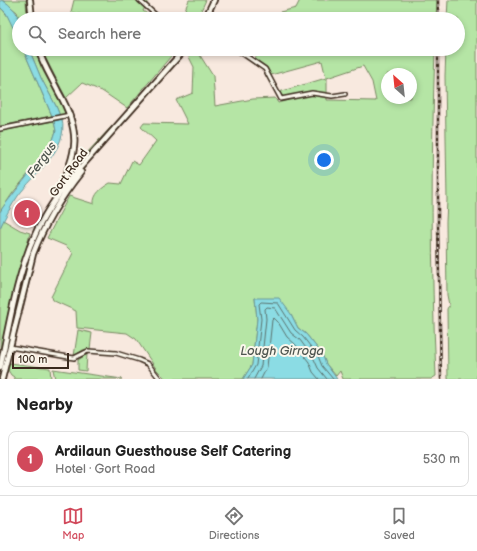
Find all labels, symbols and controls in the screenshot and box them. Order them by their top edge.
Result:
search box [12,12,465,56]
icon: search [26,23,48,45]
text: Search here [58,25,141,44]
north arrow [381,68,417,104]
water label: Fergus [24,138,61,181]
street label: Gort Road [46,146,92,200]
your location [314,150,334,170]
pin: 1 [14,198,40,228]
water label: Lough Girroga [240,343,324,359]
scale bar [12,351,69,370]
text: 100 m [18,353,47,366]
text: Nearby [16,395,73,415]
text: Ardilaun Guesthouse Self Catering [55,442,291,461]
text: 1 [27,451,33,467]
text: 530 m [423,451,460,467]
text: Hotel · Gort Road [55,461,155,477]
tab: Map [62,505,84,542]
tab: Directions [209,505,259,542]
tab: Saved [384,505,415,542]

